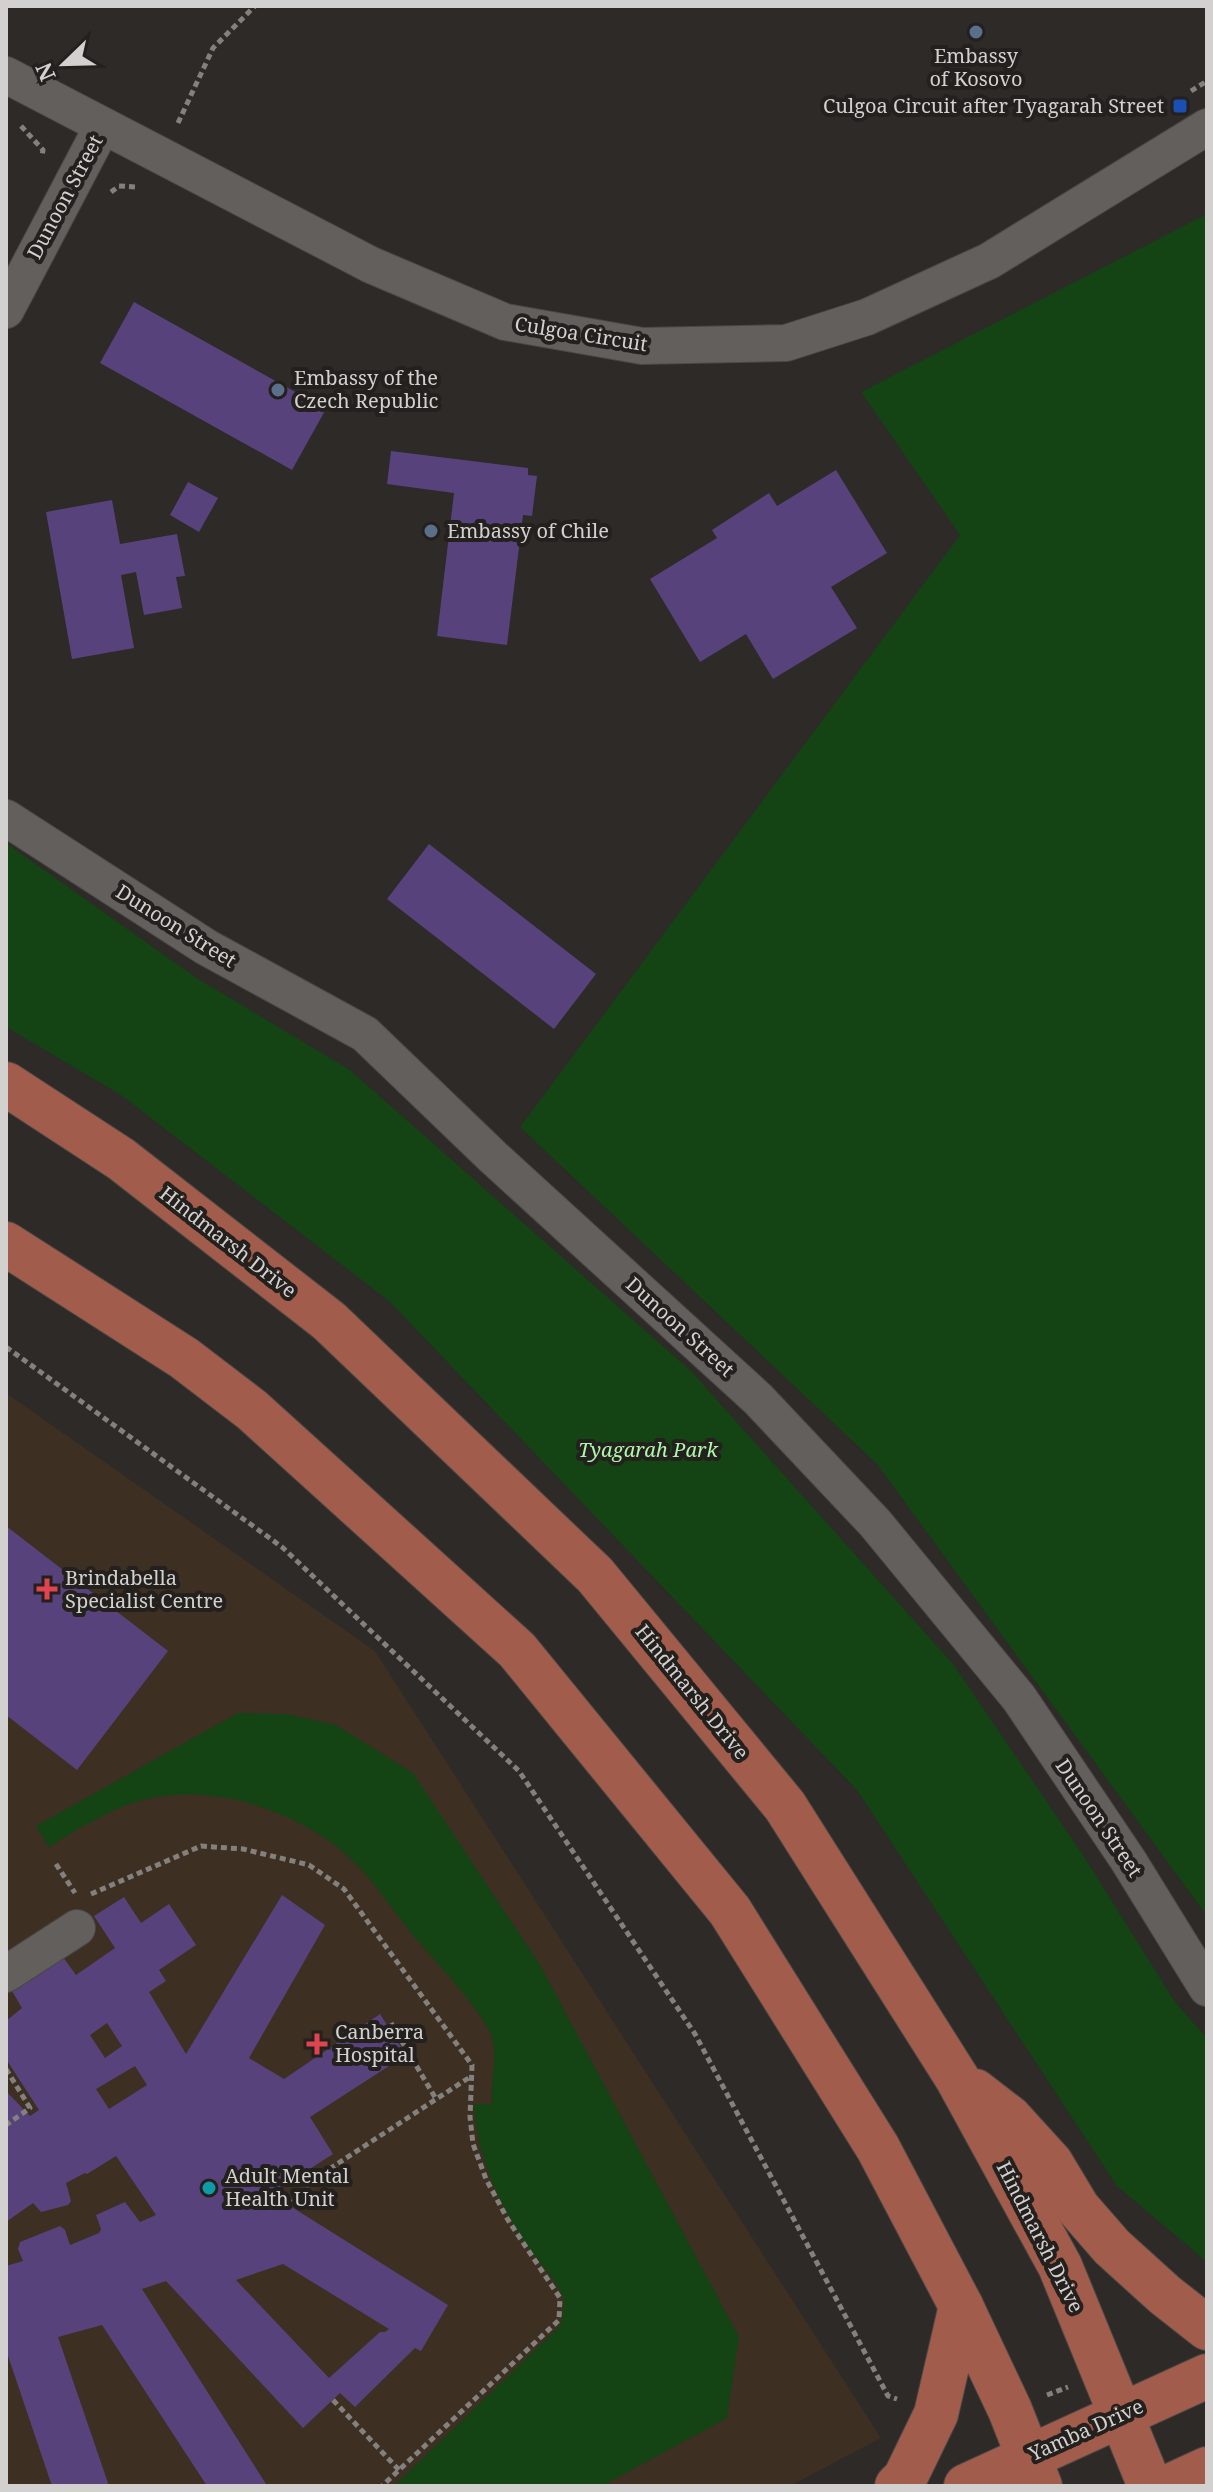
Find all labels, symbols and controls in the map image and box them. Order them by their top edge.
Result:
marker: Embassy of Kosovo [967,23,985,41]
north arrow [24,24,104,104]
place label: Embassy of Kosovo [930,42,1022,92]
text: N [27,58,62,86]
place label: Culgoa Circuit after Tyagarah Street [823,92,1164,119]
marker: Culgoa Circuit after Tyagarah Street [1171,97,1189,115]
street label: Dunoon Street [20,130,109,264]
street label: Culgoa Circuit [513,310,649,357]
place label: Embassy of the Czech Republic [294,364,439,414]
marker: Embassy of the Czech Republic [269,381,287,399]
place label: Embassy of Chile [447,517,609,544]
marker: Embassy of Chile [422,522,440,540]
street label: Dunoon Street [111,878,242,973]
street label: Hindmarsh Drive [154,1180,302,1304]
street label: Dunoon Street [620,1271,740,1383]
park label: Tyagarah Park [578,1436,718,1463]
place label: Brindabella Specialist Centre [65,1564,223,1614]
marker: Brindabella Specialist Centre [36,1578,58,1600]
street label: Hindmarsh Drive [629,1618,755,1765]
street label: Dunoon Street [1050,1753,1149,1882]
place label: Canberra Hospital [335,2018,424,2068]
marker: Canberra Hospital [306,2033,328,2055]
street label: Hindmarsh Drive [991,2156,1090,2317]
place label: Adult Mental Health Unit [225,2162,349,2212]
marker: Adult Mental Health Unit [200,2179,218,2197]
street label: Yamba Drive [1023,2392,1147,2467]

